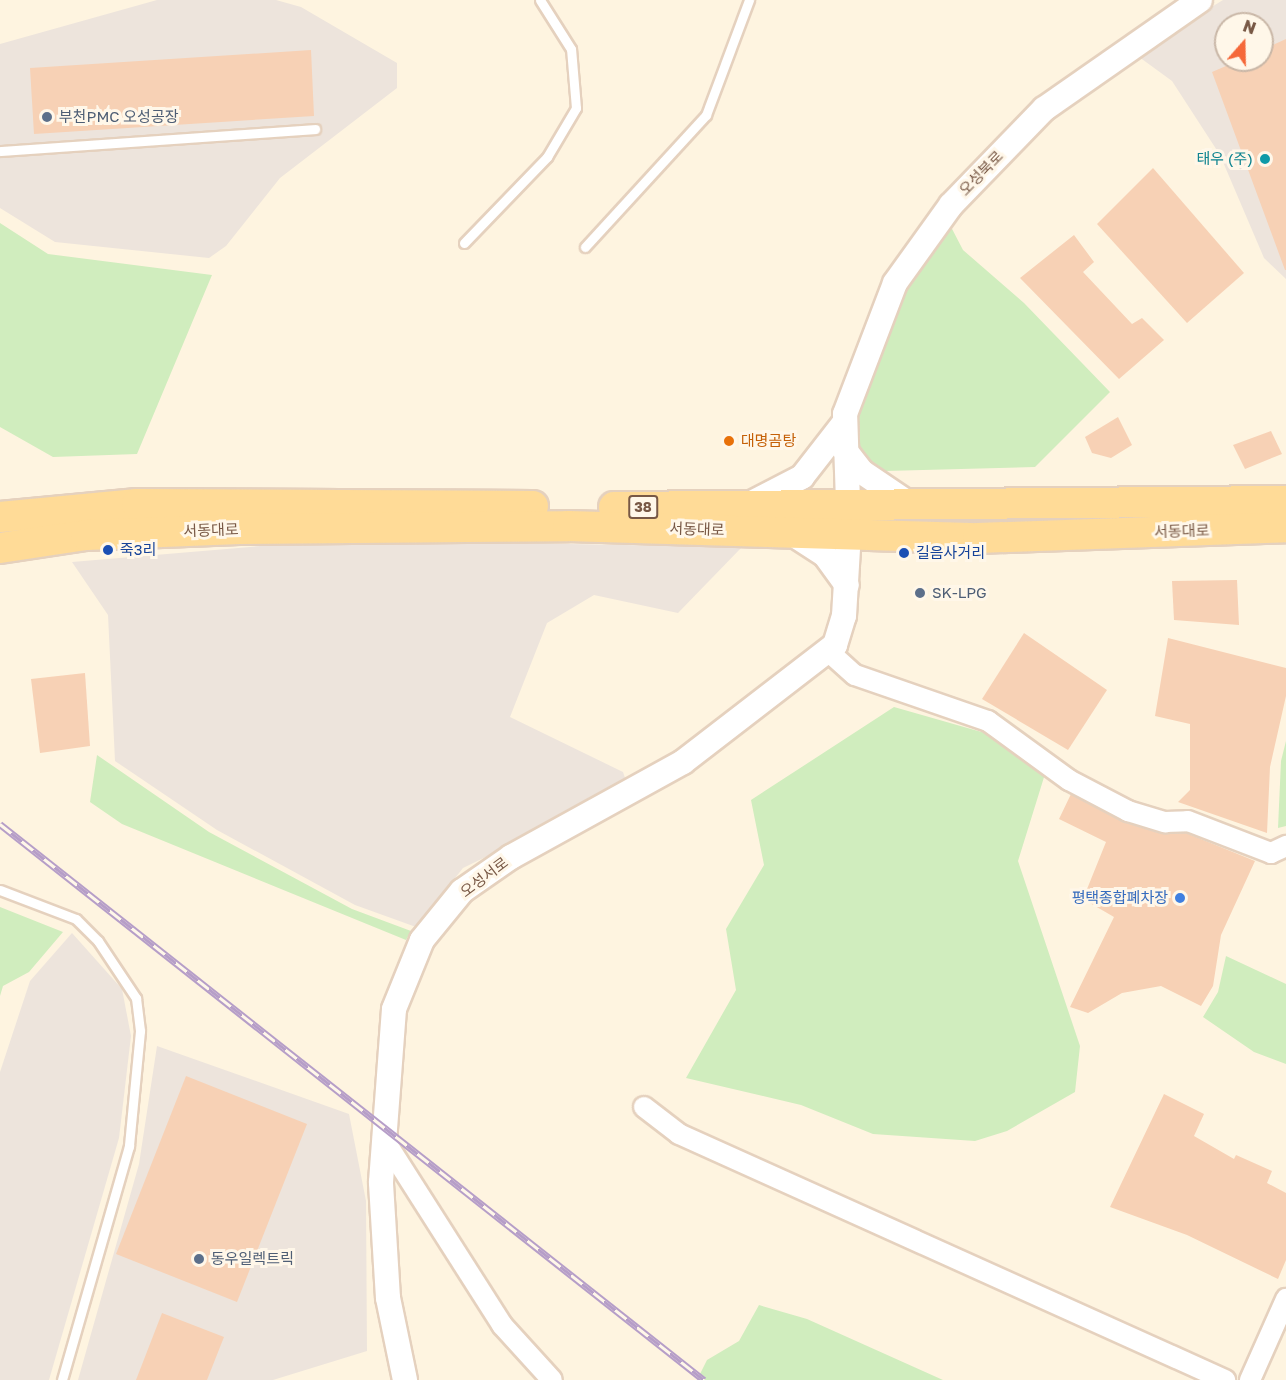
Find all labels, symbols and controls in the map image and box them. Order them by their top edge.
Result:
north arrow [1214,12,1274,72]
text: N [1240,15,1259,38]
place label: 부천PMC 오성공장 [59,108,178,126]
marker: 부천PMC 오성공장 [40,110,54,124]
street label: 오성북로 [955,147,1007,199]
place label: 태우 (주) [1196,150,1253,168]
marker: 태우 (주) [1258,152,1272,166]
place label: 대명곰탕 [741,432,796,450]
marker: 대명곰탕 [722,434,736,448]
road number: 38 [628,496,658,518]
street label: 서동대로 [669,519,725,539]
street label: 서동대로 [183,520,239,540]
street label: 서동대로 [1154,521,1210,541]
place label: 죽3리 [120,541,156,559]
marker: 죽3리 [101,543,115,557]
place label: 길음사거리 [916,544,985,562]
marker: 길음사거리 [897,546,911,560]
place label: SK-LPG [932,584,987,602]
marker: SK-LPG [913,586,927,600]
street label: 오성서로 [457,853,511,901]
place label: 평택종합폐차장 [1071,889,1168,907]
marker: 평택종합폐차장 [1173,891,1187,905]
place label: 동우일렉트릭 [211,1250,294,1268]
marker: 동우일렉트릭 [192,1252,206,1266]

